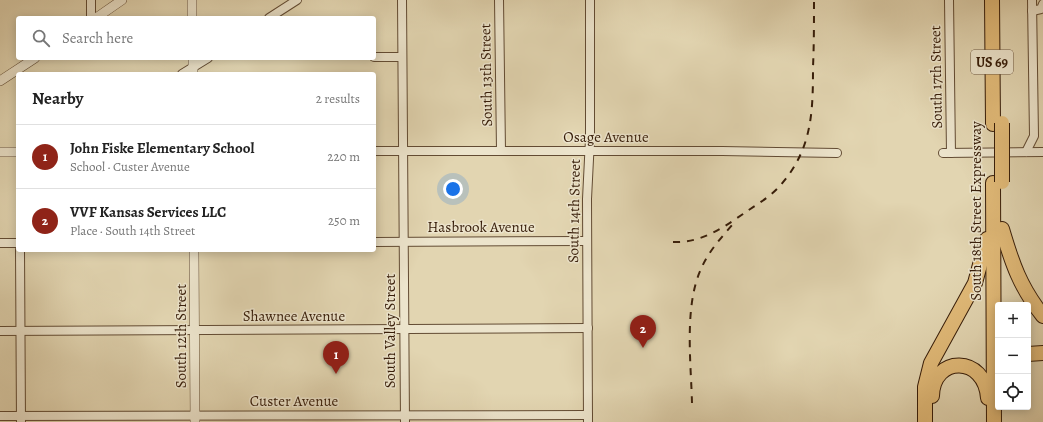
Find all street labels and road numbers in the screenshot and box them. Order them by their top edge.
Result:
street label: South 13th Street [475,23,497,127]
street label: South 17th Street [925,25,947,129]
road number: US 69 [971,50,1013,74]
street label: South 18th Street Expressway [966,121,986,301]
street label: Osage Avenue [563,127,649,147]
street label: South 14th Street [563,159,585,263]
street label: Hasbrook Avenue [427,217,535,237]
street label: South Valley Street [380,274,400,388]
street label: South 12th Street [171,284,191,388]
street label: Shawnee Avenue [243,306,345,326]
street label: Custer Avenue [250,391,339,411]

